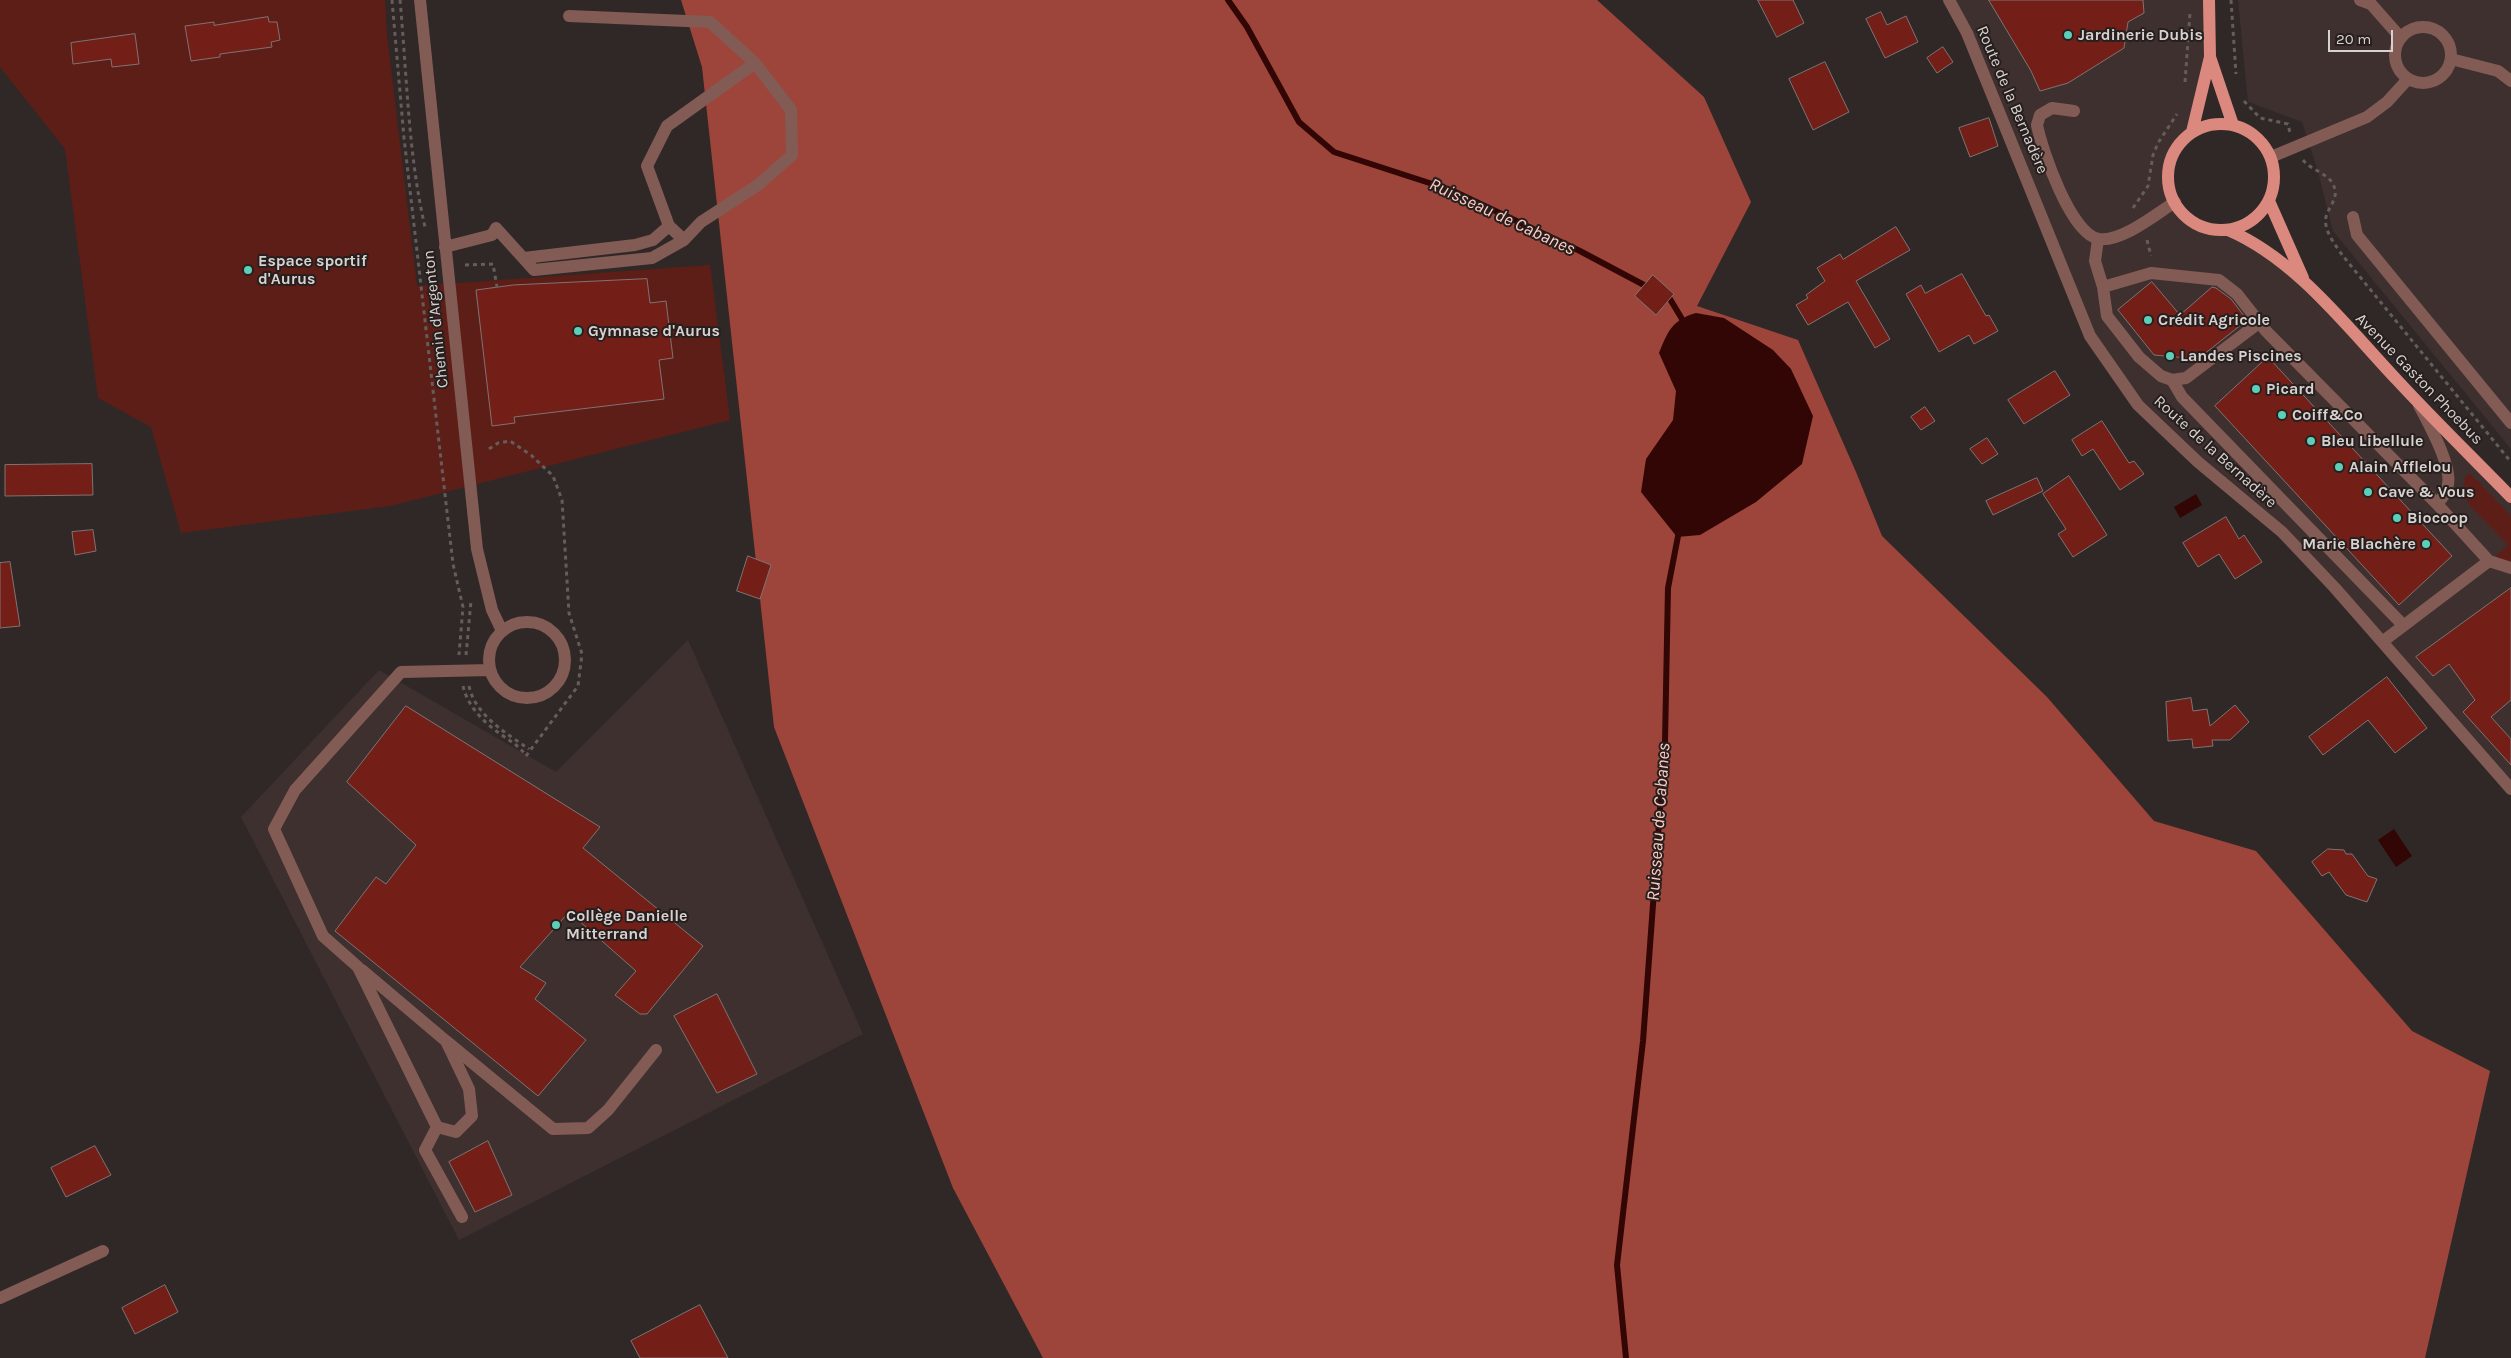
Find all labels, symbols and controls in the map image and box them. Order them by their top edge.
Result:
scale bar [2331,20,2396,52]
street label: Route de la Bernadère [1972,23,2052,177]
place label: Jardinerie Dubis [2078,25,2203,45]
marker: Jardinerie Dubis [2062,29,2074,41]
text: 20 m [2336,30,2371,48]
water label: Ruisseau de Cabanes [1426,174,1578,260]
street label: Chemin d'Argenton [419,249,453,389]
place label: Espace sportif d'Aurus [258,251,367,289]
marker: Espace sportif d'Aurus [242,264,254,276]
street label: Avenue Gaston Phoebus [2351,309,2487,449]
place label: Crédit Agricole [2158,310,2270,330]
marker: Crédit Agricole [2142,314,2154,326]
place label: Gymnase d'Aurus [588,321,720,341]
marker: Gymnase d'Aurus [572,325,584,337]
place label: Landes Piscines [2180,346,2302,366]
marker: Landes Piscines [2164,350,2176,362]
place label: Picard [2266,379,2314,399]
marker: Picard [2250,383,2262,395]
street label: Route de la Bernadère [2150,392,2280,512]
place label: Coiff&Co [2292,405,2363,425]
marker: Coiff&Co [2276,409,2288,421]
place label: Bleu Libellule [2321,431,2423,451]
marker: Bleu Libellule [2305,435,2317,447]
place label: Alain Afflelou [2349,457,2451,477]
marker: Alain Afflelou [2333,461,2345,473]
place label: Cave & Vous [2378,482,2474,502]
marker: Cave & Vous [2362,486,2374,498]
place label: Biocoop [2407,508,2468,528]
marker: Biocoop [2391,512,2403,524]
place label: Marie Blachère [2302,534,2416,554]
marker: Marie Blachère [2420,538,2432,550]
water label: Ruisseau de Cabanes [1643,742,1675,902]
place label: Collège Danielle Mitterrand [566,906,688,944]
marker: Collège Danielle Mitterrand [550,919,562,931]

